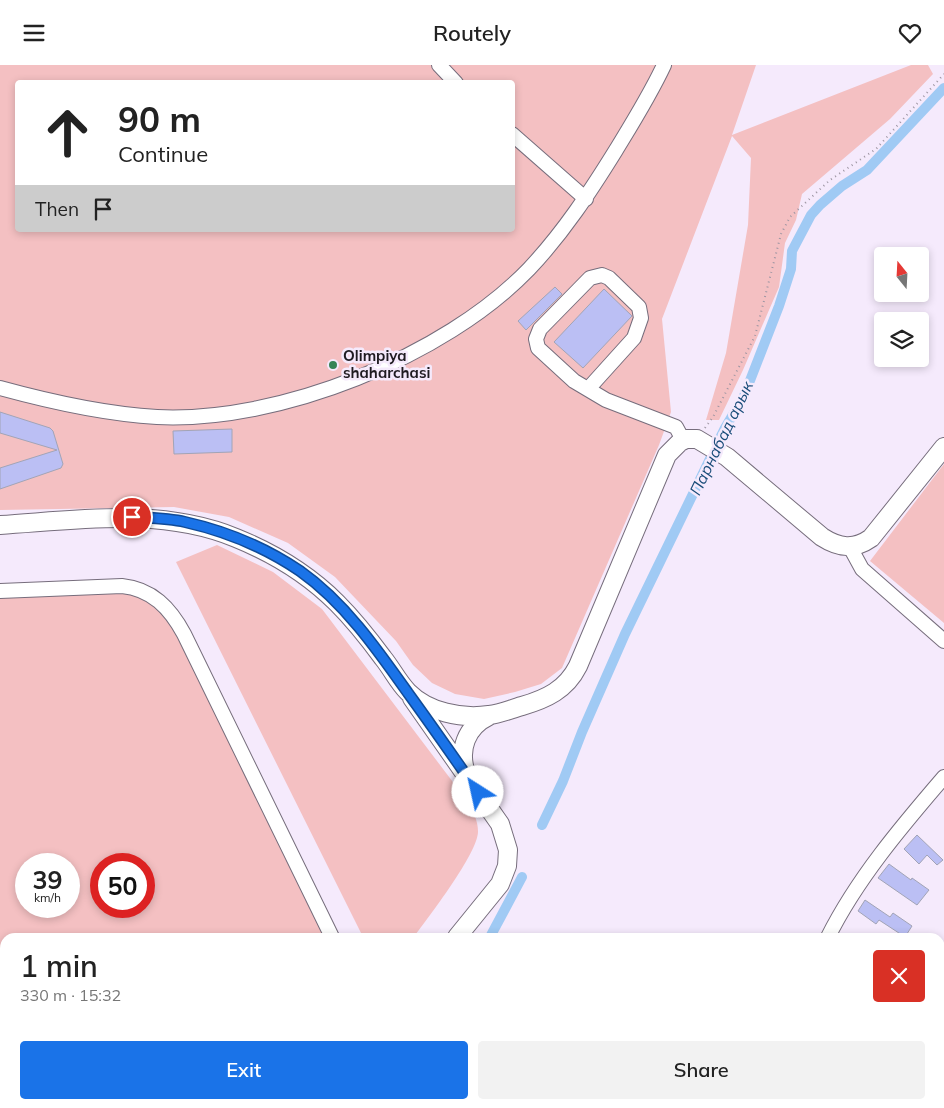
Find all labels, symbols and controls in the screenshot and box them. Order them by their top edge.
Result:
icon: menu [20,19,48,47]
text: Routely [433,19,511,47]
icon: heart [896,19,924,47]
text: 90 m [118,97,201,141]
icon: ahead [35,100,100,165]
text: Continue [118,140,208,168]
icon: arrive [89,195,117,223]
text: Then [35,197,79,221]
north arrow [874,247,929,303]
map controls [874,247,929,367]
button: layers [874,312,929,367]
place label: Olimpiya shaharchasi [343,346,430,382]
marker: Olimpiya shaharchasi [327,359,339,371]
water label: Парнабад арык [685,378,757,498]
pin [111,496,153,538]
icon: arrive [118,503,146,531]
position arrow [451,765,503,817]
speed limit sign: 50 [90,853,155,918]
text: 39 [32,864,63,895]
text: km/h [34,890,61,905]
text: 1 min [20,947,98,985]
button: close [873,950,925,1002]
text: 330 m · 15:32 [20,985,121,1005]
button: Exit [20,1041,468,1099]
button: Share [478,1041,925,1099]

